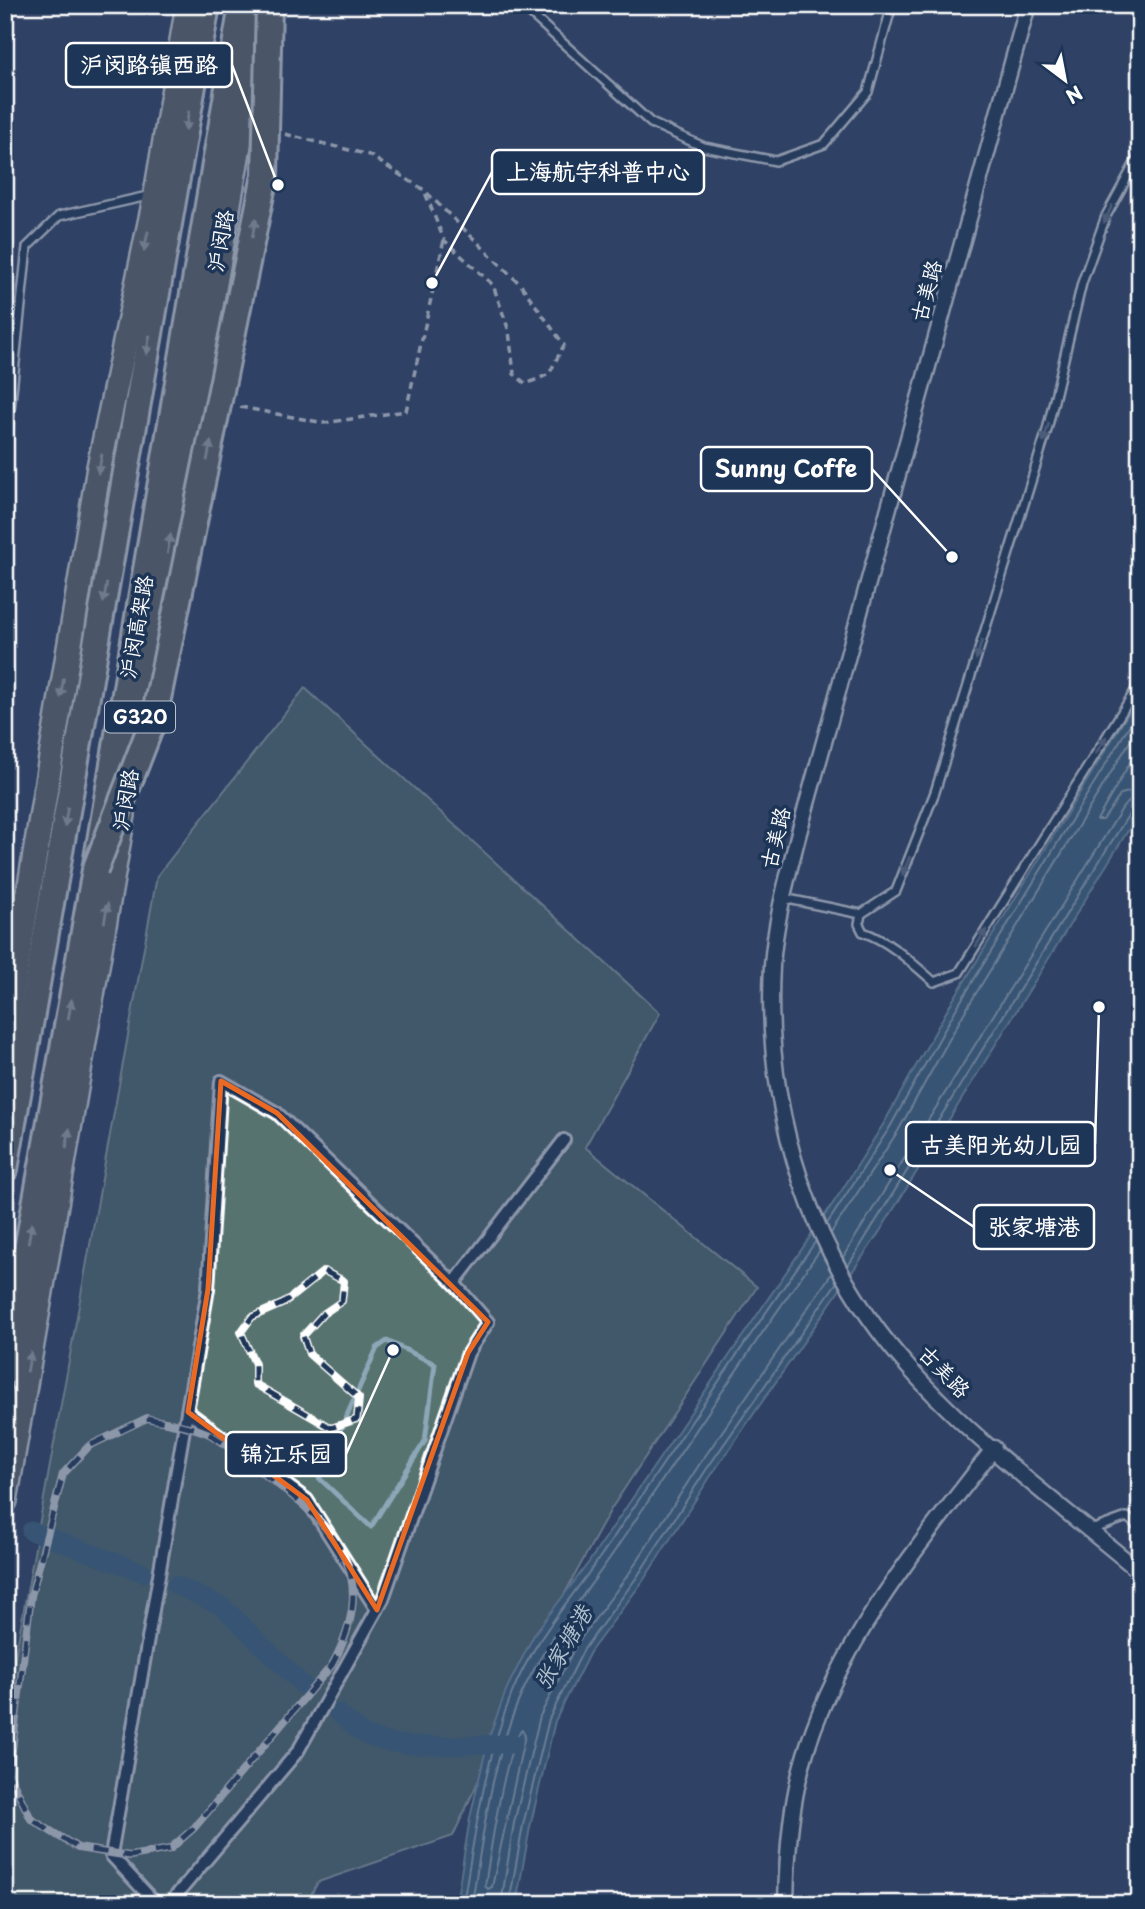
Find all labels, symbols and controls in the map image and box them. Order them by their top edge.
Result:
callout: 沪闵路镇西路 [66,43,232,87]
text: 沪闵路镇西路 [80,46,218,81]
north arrow [1030,46,1100,116]
text: N [1061,79,1088,111]
one-way arrow [181,110,192,132]
callout: 上海航宇科普中心 [492,150,704,194]
text: 上海航宇科普中心 [506,153,690,188]
one-way arrow [1102,204,1113,225]
street label: 沪闵路 [198,207,240,274]
one-way arrow [248,217,259,239]
one-way arrow [141,230,152,252]
street label: 古美路 [901,256,949,325]
one-way arrow [142,334,153,356]
one-way arrow [1040,422,1051,444]
one-way arrow [203,440,214,462]
callout: Sunny Coffe [701,447,872,491]
text: Sunny Coffe [715,450,858,485]
one-way arrow [94,453,105,475]
one-way arrow [164,533,175,555]
street label: 沪闵高架路 [110,572,160,681]
one-way arrow [99,582,110,604]
one-way arrow [973,640,983,661]
one-way arrow [56,677,67,699]
road number: G320 [105,702,175,732]
one-way arrow [1095,735,1108,754]
street label: 沪闵路 [103,766,145,833]
street label: 古美路 [751,803,797,872]
one-way arrow [60,806,71,828]
one-way arrow [900,855,911,876]
one-way arrow [101,902,112,924]
one-way arrow [974,928,987,947]
one-way arrow [65,998,76,1020]
callout: 古美阳光幼儿园 [906,1122,1095,1166]
one-way arrow [63,1126,74,1148]
text: 古美阳光幼儿园 [921,1126,1082,1161]
callout: 张家塘港 [974,1205,1094,1249]
text: 张家塘港 [988,1208,1080,1243]
one-way arrow [25,1222,36,1244]
street label: 古美路 [912,1337,979,1404]
one-way arrow [24,1351,35,1373]
callout: 锦江乐园 [226,1432,346,1476]
text: 锦江乐园 [240,1435,332,1470]
water label: 张家塘港 [524,1597,601,1696]

